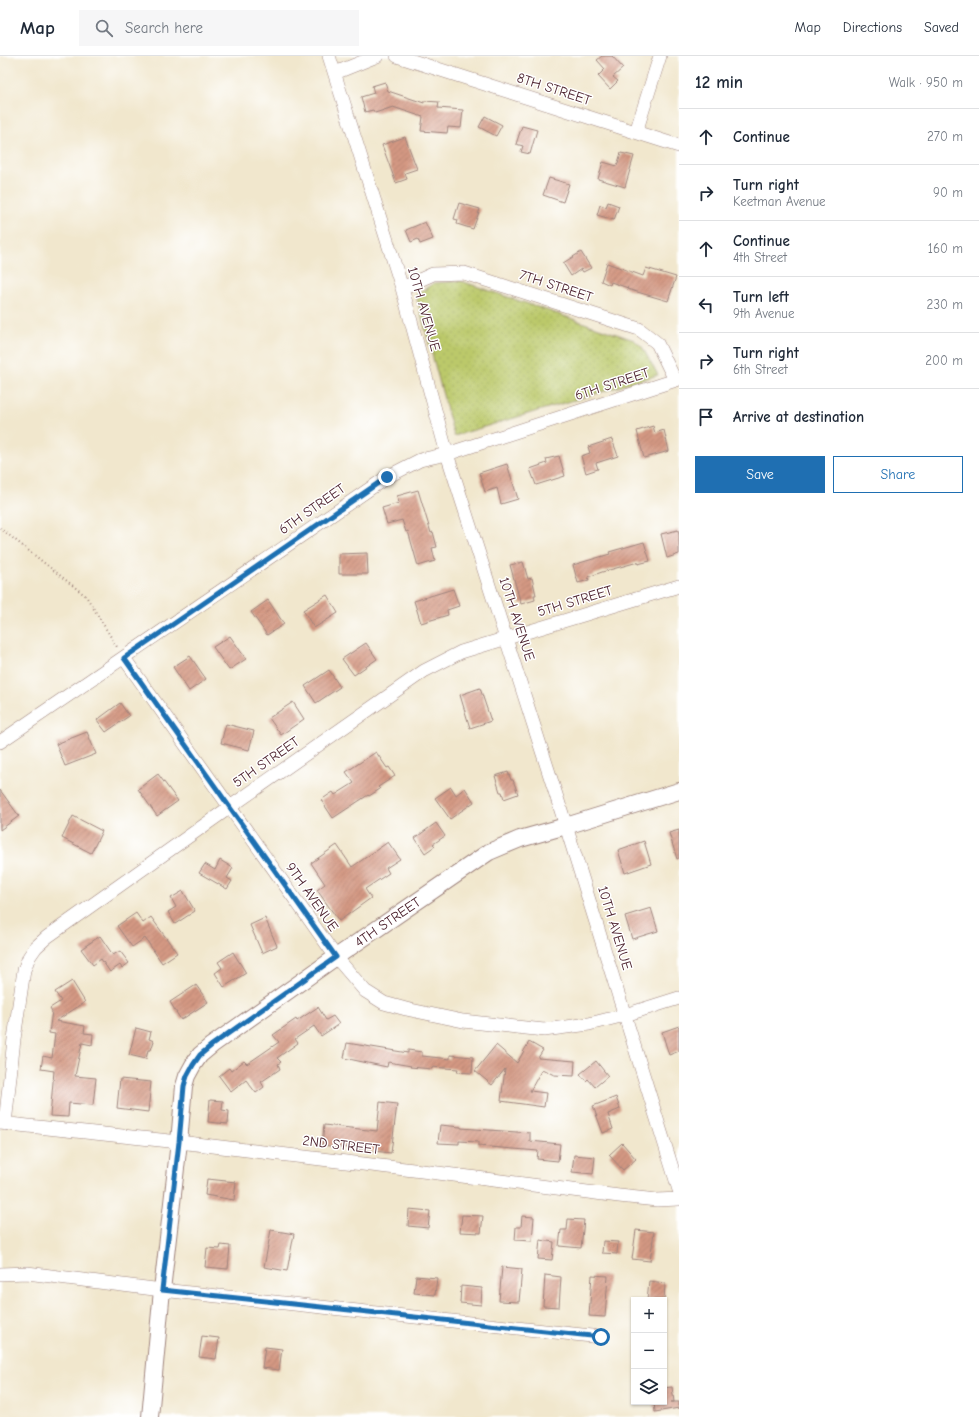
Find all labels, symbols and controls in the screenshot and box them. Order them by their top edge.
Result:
search box [79,10,359,46]
text: Map [20,17,55,39]
icon: search [93,17,115,39]
text: Search here [125,19,203,37]
text: Map [794,19,821,36]
text: Directions [843,19,902,36]
text: Saved [924,19,959,36]
street label: 8TH STREET [515,69,594,109]
text: 12 min [695,73,743,92]
text: Walk · 950 m [889,75,963,90]
icon: ahead [695,126,717,148]
text: Continue [733,128,790,146]
text: 270 m [927,129,963,144]
text: Turn right [733,176,799,194]
icon: right [695,182,717,204]
text: 90 m [933,185,963,200]
text: Keetman Avenue [733,194,826,209]
text: Continue [733,232,790,250]
icon: ahead [695,238,717,260]
text: 160 m [928,241,963,256]
text: 4th Street [733,250,787,265]
street label: 10TH AVENUE [404,265,444,353]
street label: 7TH STREET [517,266,596,306]
text: Turn left [733,288,789,306]
icon: left [695,294,717,316]
text: 230 m [927,297,963,312]
text: 9th Avenue [733,306,795,321]
text: Turn right [733,344,799,362]
icon: right [695,350,717,372]
text: 200 m [925,353,963,368]
text: 6th Street [733,362,788,377]
street label: 6TH STREET [573,364,652,404]
icon: arrive [695,406,717,428]
text: Arrive at destination [733,408,864,426]
button: Save [695,456,825,493]
button: Share [833,456,963,493]
route end [378,468,396,486]
street label: 6TH STREET [275,479,349,538]
street label: 10TH AVENUE [495,575,539,663]
street label: 5TH STREET [536,581,615,620]
street label: 5TH STREET [229,732,303,791]
street label: 9TH AVENUE [282,859,342,935]
street label: 10TH AVENUE [594,884,636,972]
street label: 4TH STREET [351,893,424,950]
street label: 2ND STREET [301,1132,381,1158]
map controls [631,1297,667,1405]
button: + [631,1297,667,1333]
route start [592,1328,610,1346]
button: − [631,1333,667,1369]
button: layers [631,1369,667,1405]

